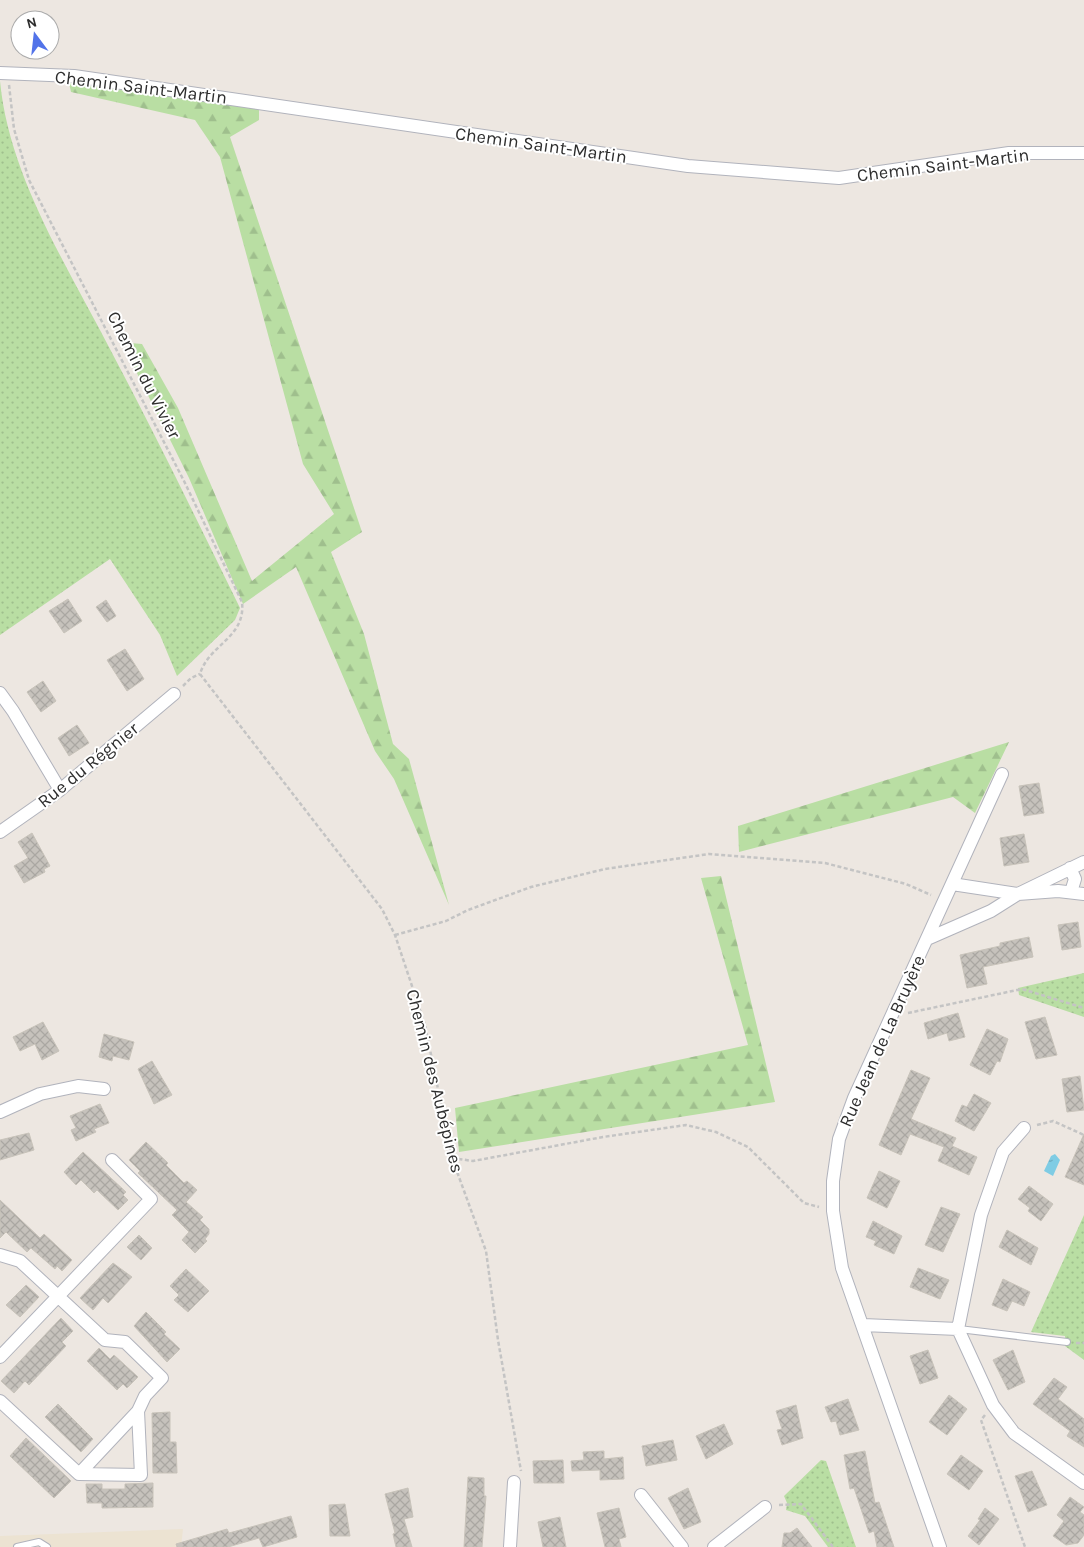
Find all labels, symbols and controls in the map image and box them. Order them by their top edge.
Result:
north arrow [10,10,60,60]
text: N [25,13,39,32]
street label: Chemin Saint-Martin [54,66,228,108]
street label: Chemin Saint-Martin [454,122,628,168]
street label: Chemin Saint-Martin [856,144,1030,186]
street label: Chemin du Vivier [102,308,186,443]
street label: Rue du Régnier [33,717,143,812]
street label: Rue Jean de La Bruyère [834,952,930,1130]
street label: Chemin des Aubépines [401,987,469,1175]

